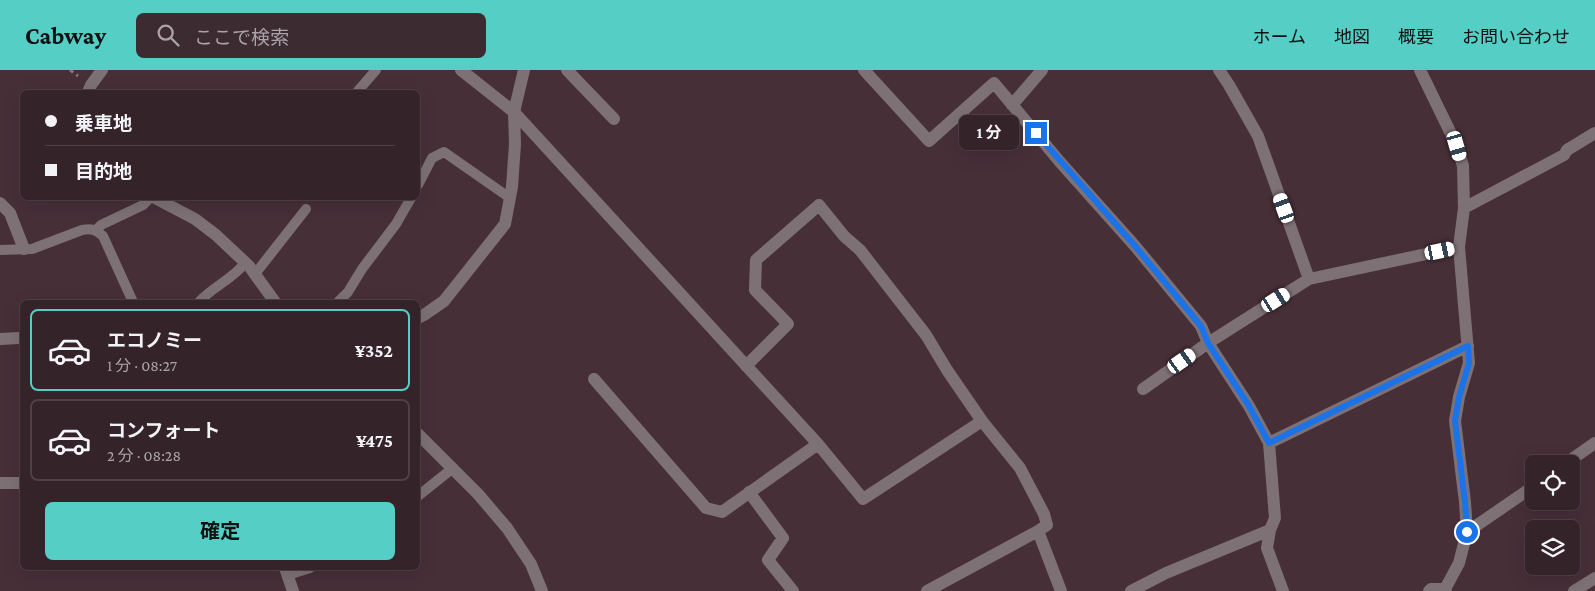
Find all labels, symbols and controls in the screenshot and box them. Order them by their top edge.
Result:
search box [136,13,486,58]
icon: search [154,21,182,49]
text: Cabway [25,22,106,49]
text: ここで検索 [194,27,289,48]
text: ホーム [1253,27,1306,47]
text: 地図 [1334,27,1370,47]
text: 概要 [1398,27,1434,47]
text: お問い合わせ [1462,27,1570,47]
text: 乗車地 [75,113,132,134]
callout: 1 分 [958,116,1018,150]
route end [1025,122,1047,144]
text: 1 分 [976,124,1002,141]
car [1445,130,1468,162]
text: 目的地 [75,161,132,182]
car [1271,191,1296,225]
car [1423,241,1456,261]
car [1259,286,1292,314]
icon: car [47,328,92,373]
text: エコノミー [107,330,202,351]
text: ¥352 [355,340,393,361]
car [1165,346,1198,376]
text: 1 分 · 08:27 [107,357,177,374]
icon: car [47,418,92,463]
text: コンフォート [107,420,220,441]
text: ¥475 [356,430,393,451]
text: 2 分 · 08:28 [107,447,181,464]
map controls [1525,455,1580,575]
button: locate [1525,455,1580,510]
button: 確定 [45,502,395,560]
button: layers [1525,520,1580,575]
route start [1456,521,1478,543]

